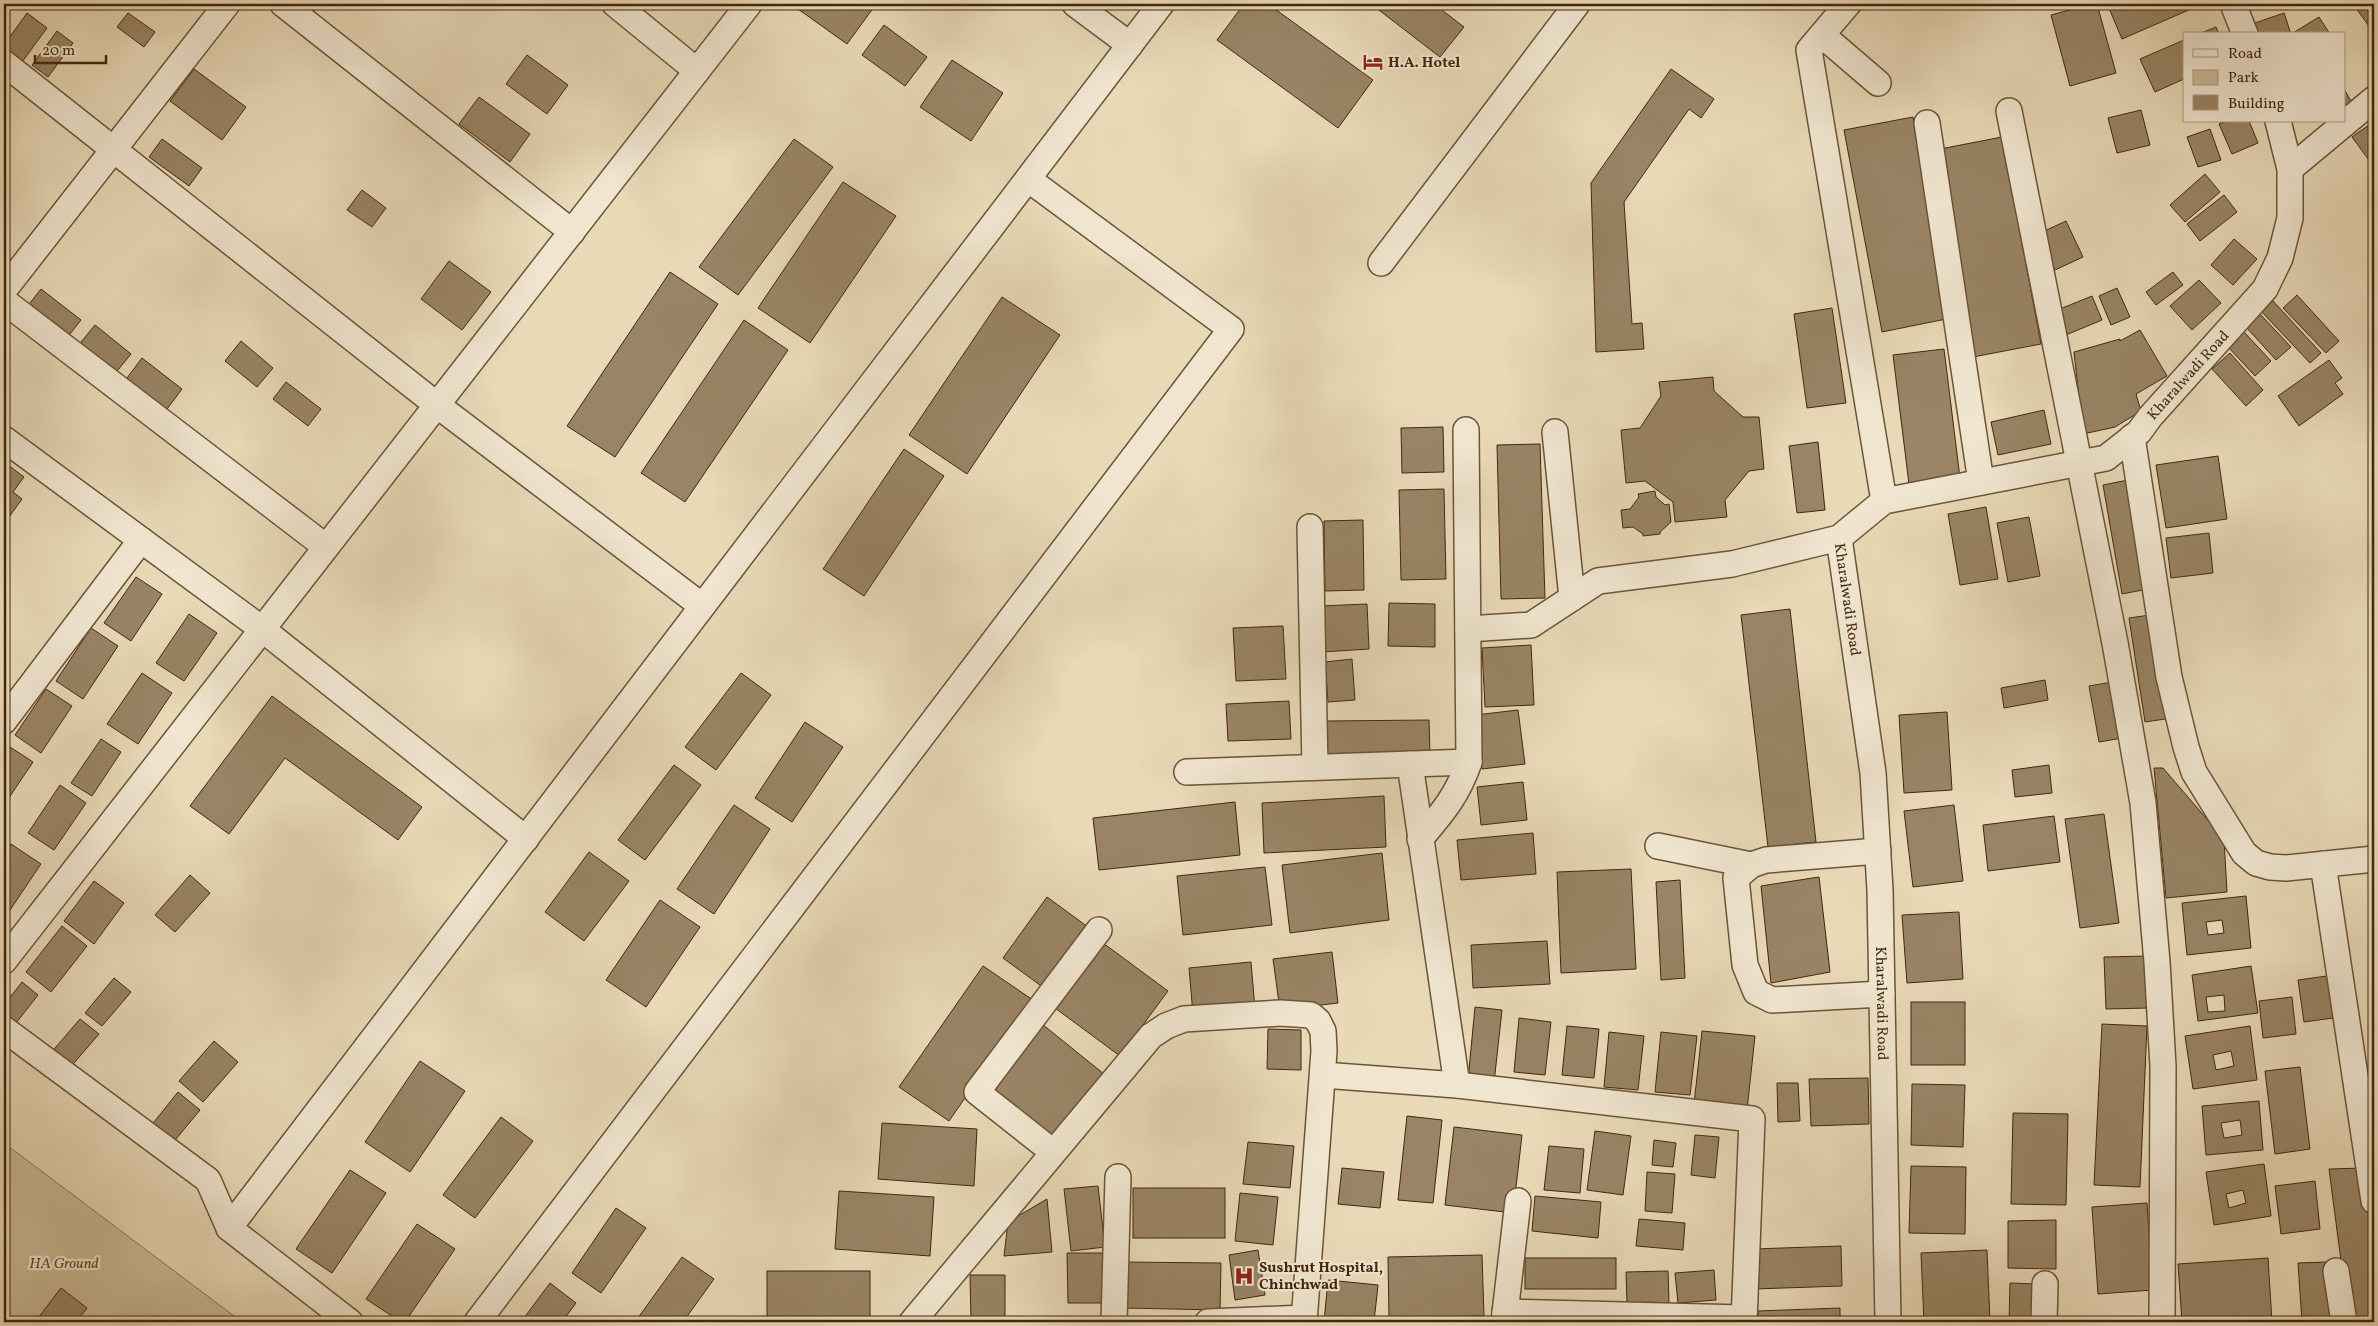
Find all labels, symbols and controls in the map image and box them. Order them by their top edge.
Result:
scale bar [35,32,106,64]
legend [2183,32,2346,122]
text: 20 m [42,41,75,62]
text: Road [2228,44,2262,65]
hotel icon: H.A. Hotel [1362,51,1384,73]
place label: H.A. Hotel [1388,53,1460,74]
text: Park [2228,68,2259,89]
text: Building [2228,94,2285,115]
street label: Kharalwadi Road [2143,327,2235,425]
street label: Kharalwadi Road [1828,542,1865,657]
street label: Kharalwadi Road [1869,946,1892,1060]
park label: HA Ground [29,1254,99,1275]
place label: Sushrut Hospital, Chinchwad [1259,1258,1383,1296]
hospital icon: Sushrut Hospital, Chinchwad [1233,1265,1255,1287]

